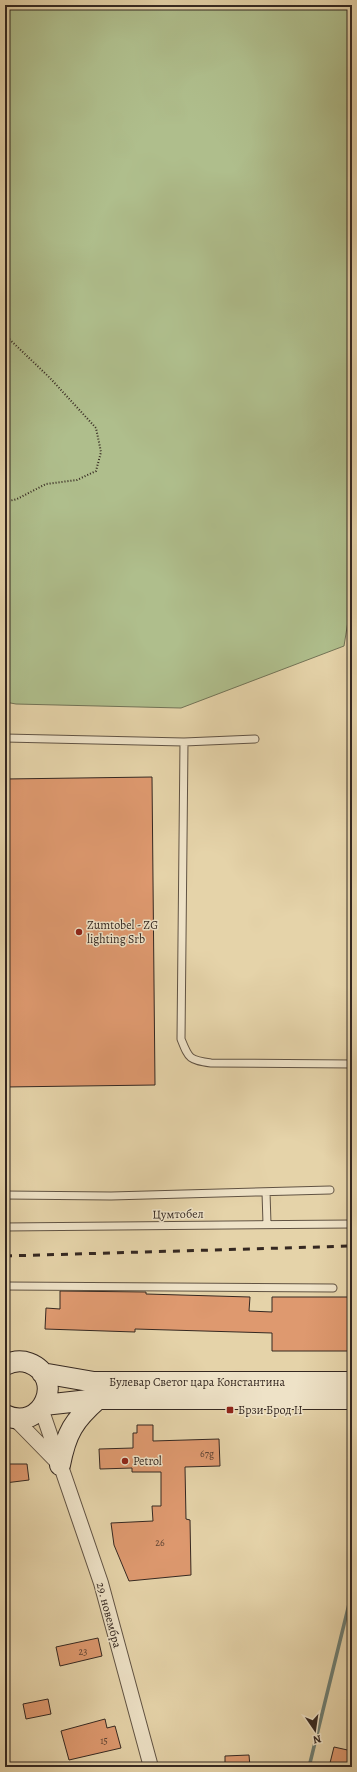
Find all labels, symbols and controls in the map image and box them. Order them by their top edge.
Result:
place label: Zumtobel - ZG lighting Srb [87,917,158,947]
marker: Zumtobel - ZG lighting Srb [74,927,84,937]
street label: Цумтобел [152,1206,204,1222]
street label: Булевар Светог цара Константина [109,1374,285,1390]
place label: Брзи Брод II [238,1402,303,1418]
marker: Брзи Брод II [225,1405,235,1415]
house number: 67g [200,1447,214,1460]
place label: Petrol [133,1453,162,1469]
marker: Petrol [120,1456,130,1466]
house number: 26 [155,1536,165,1549]
street label: 29. новембра [93,1580,126,1650]
house number: 23 [79,1645,87,1658]
north arrow [295,1710,335,1750]
text: N [312,1731,323,1747]
house number: 15 [100,1734,108,1747]

